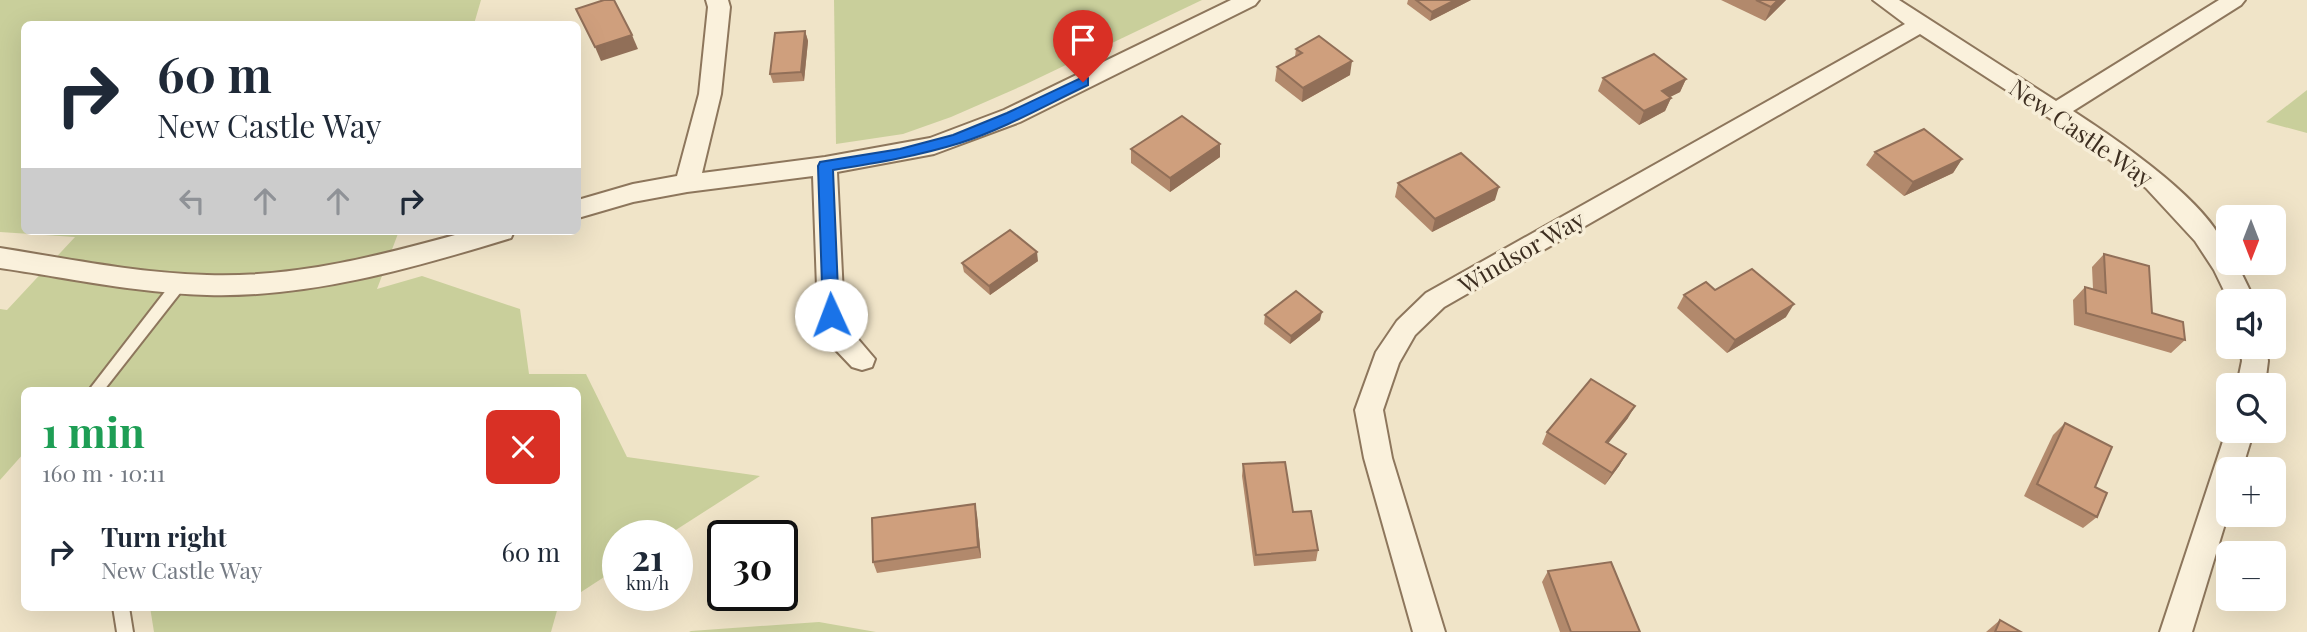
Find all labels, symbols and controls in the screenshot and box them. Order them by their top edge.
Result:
pin [1053,10,1113,82]
icon: arrive [1064,21,1102,59]
text: 60 m [157,40,272,105]
icon: right [42,49,133,140]
street label: New Castle Way [2004,71,2160,193]
text: New Castle Way [157,103,382,146]
icon: left [173,182,211,220]
icon: ahead [246,182,284,220]
icon: ahead [319,182,357,220]
icon: right [392,182,430,220]
street label: Windsor Way [1451,202,1590,300]
north arrow [2216,205,2286,275]
map controls [2216,205,2286,611]
position arrow [794,278,868,352]
button: sound [2216,289,2286,359]
button: search [2216,373,2286,443]
text: 1 min [42,403,145,459]
button: close [486,410,560,484]
text: 160 m · 10:11 [42,457,165,488]
button: + [2216,457,2286,527]
text: Turn right [101,519,227,554]
speed limit sign: 30 [707,520,798,611]
icon: right [42,533,80,571]
text: 21 [632,533,663,580]
text: 60 m [501,534,560,569]
button: − [2216,541,2286,611]
text: New Castle Way [101,554,262,585]
text: km/h [626,571,669,595]

